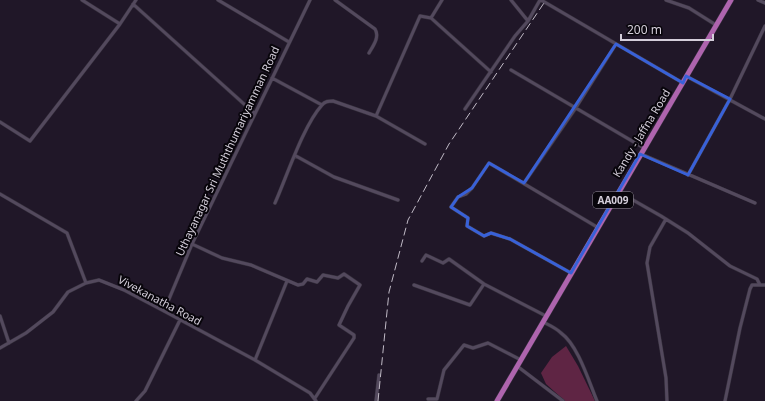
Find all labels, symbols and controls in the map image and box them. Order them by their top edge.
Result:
scale bar [621,16,713,42]
text: 200 m [627,21,662,38]
street label: Uthayanagar Sri Muththumariyamman Road [172,44,282,258]
street label: Kandy - Jaffna Road [609,86,673,180]
road number: AA009 [593,192,633,208]
street label: Vivekanatha Road [116,272,204,328]

